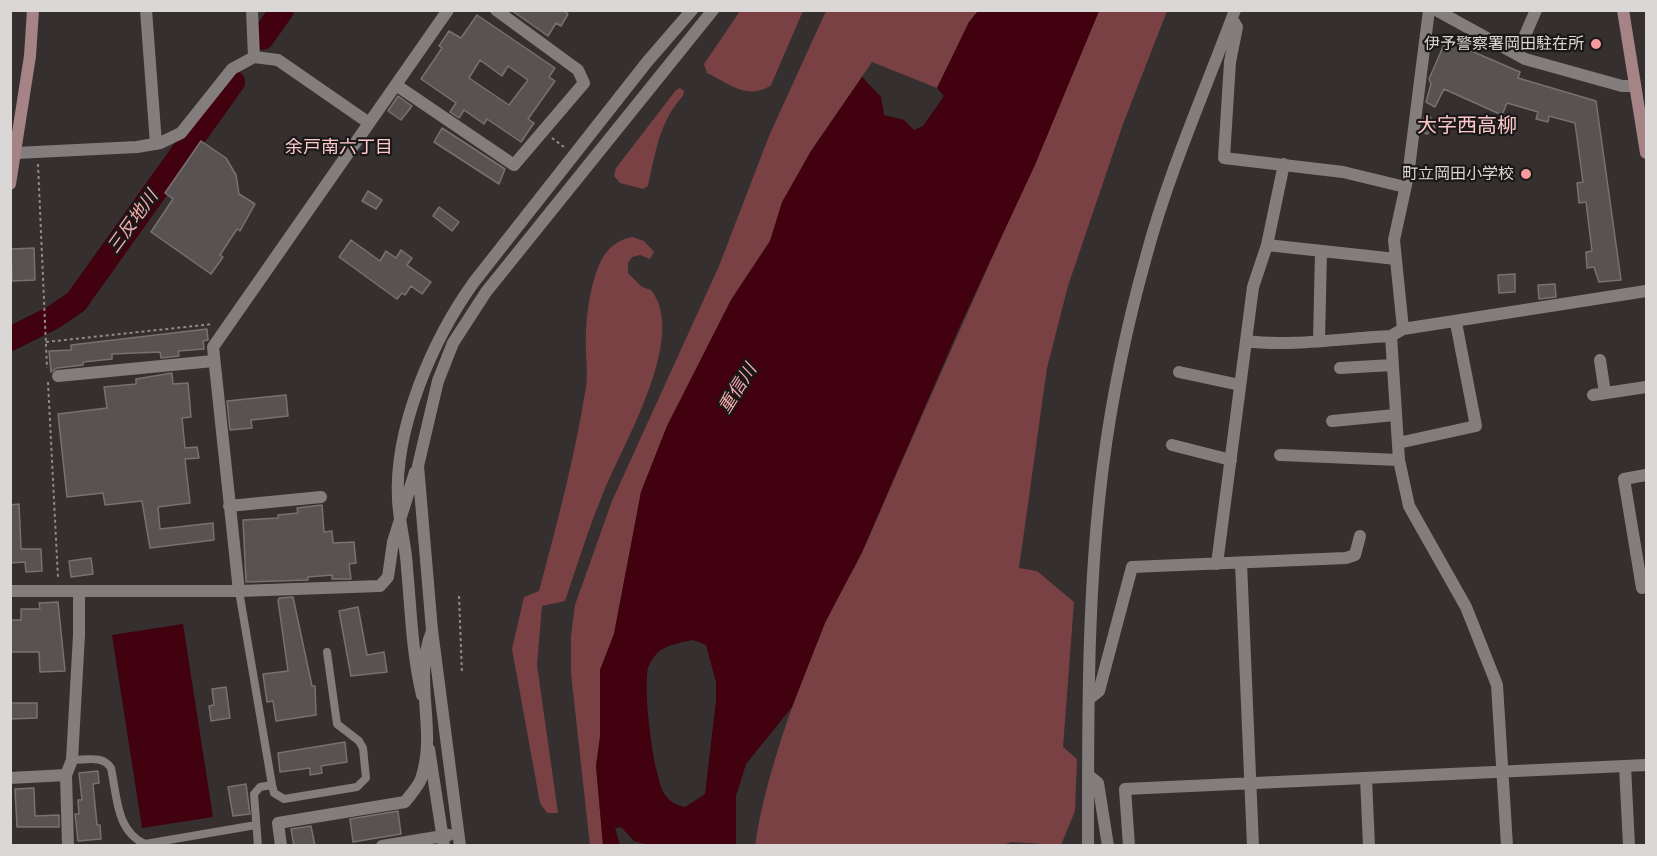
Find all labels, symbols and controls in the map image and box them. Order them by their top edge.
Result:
place label: 伊予警察署岡田駐在所 [1424,34,1584,54]
marker: 伊予警察署岡田駐在所 [1589,37,1603,51]
district label: 大字西高柳 [1417,114,1517,138]
district label: 余戸南六丁目 [285,137,393,159]
place label: 町立岡田小学校 [1402,164,1514,184]
marker: 町立岡田小学校 [1519,167,1533,181]
water label: 三反地川 [103,187,163,257]
water label: 重信川 [715,360,761,418]

